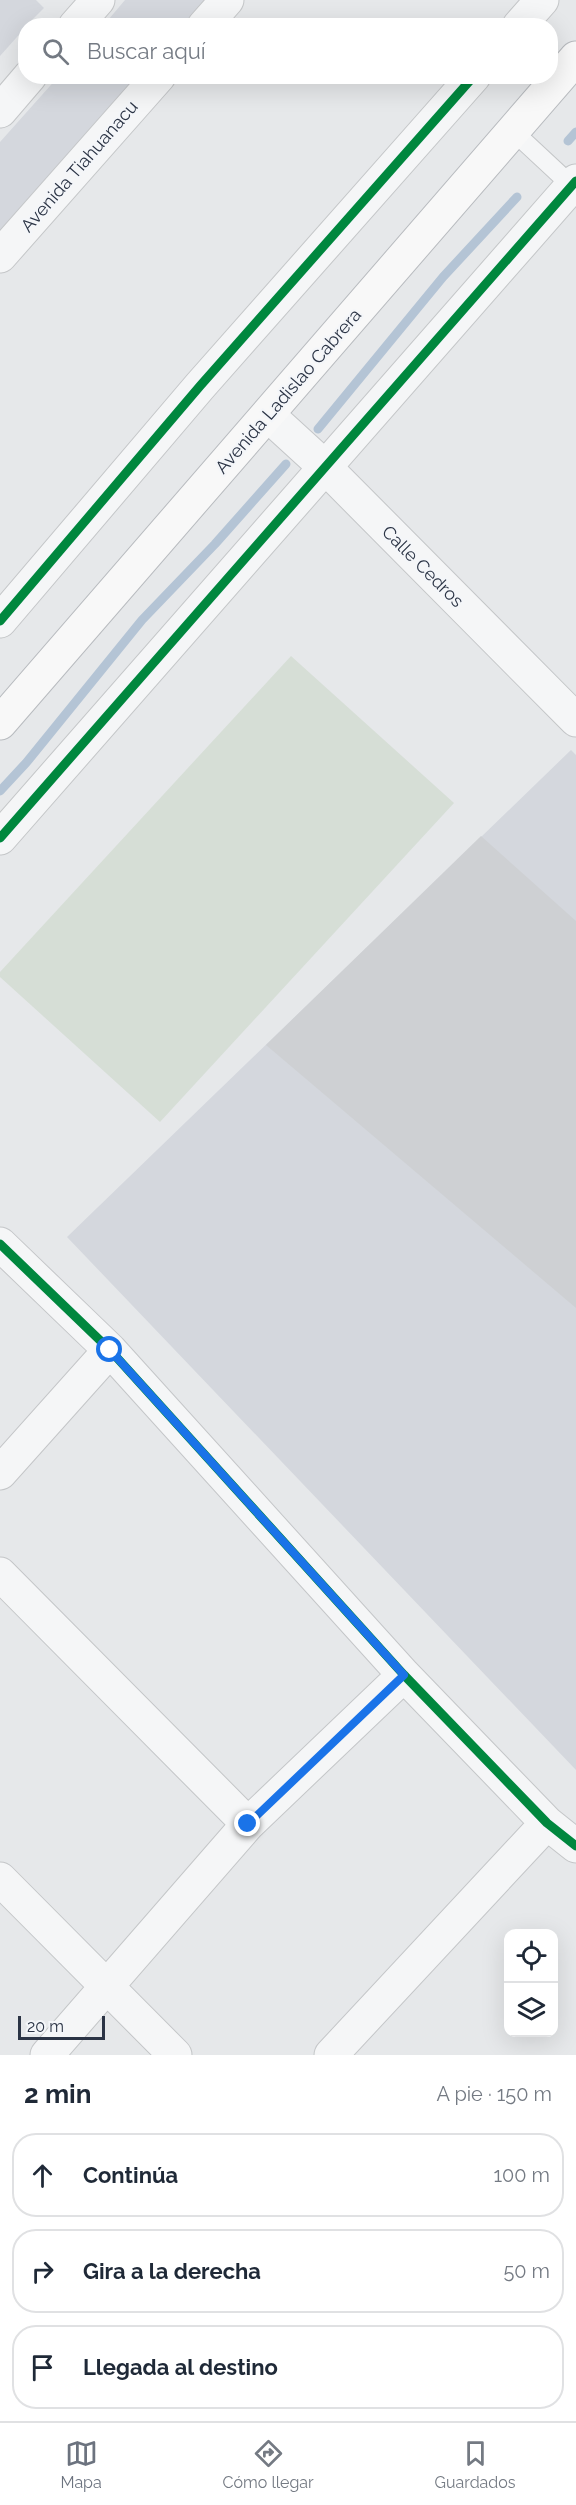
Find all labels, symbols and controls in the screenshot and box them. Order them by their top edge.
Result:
search box [18,18,558,84]
icon: search [39,35,72,68]
text: Buscar aquí [87,38,206,64]
street label: Avenida Tiahuanacu [16,96,142,236]
street label: Avenida Ladislao Cabrera [211,304,365,478]
street label: Calle Cedros [378,521,468,611]
route start [96,1336,122,1362]
route end [234,1810,260,1836]
map controls [504,1929,558,2037]
button: locate [504,1929,558,1983]
button: layers [504,1983,558,2037]
scale bar [18,2013,105,2040]
text: 20 m [27,2017,64,2036]
text: 2 min [24,2079,91,2109]
text: A pie · 150 m [436,2082,552,2106]
icon: ahead [26,2159,59,2192]
text: Continúa [83,2162,178,2188]
text: 100 m [493,2163,550,2187]
icon: right [26,2255,59,2288]
text: Gira a la derecha [83,2258,261,2284]
text: 50 m [503,2259,550,2283]
icon: arrive [26,2351,59,2384]
text: Llegada al destino [83,2354,278,2380]
tab: Mapa [60,2437,102,2492]
tab: Cómo llegar [223,2437,314,2492]
tab: Guardados [435,2437,516,2492]

